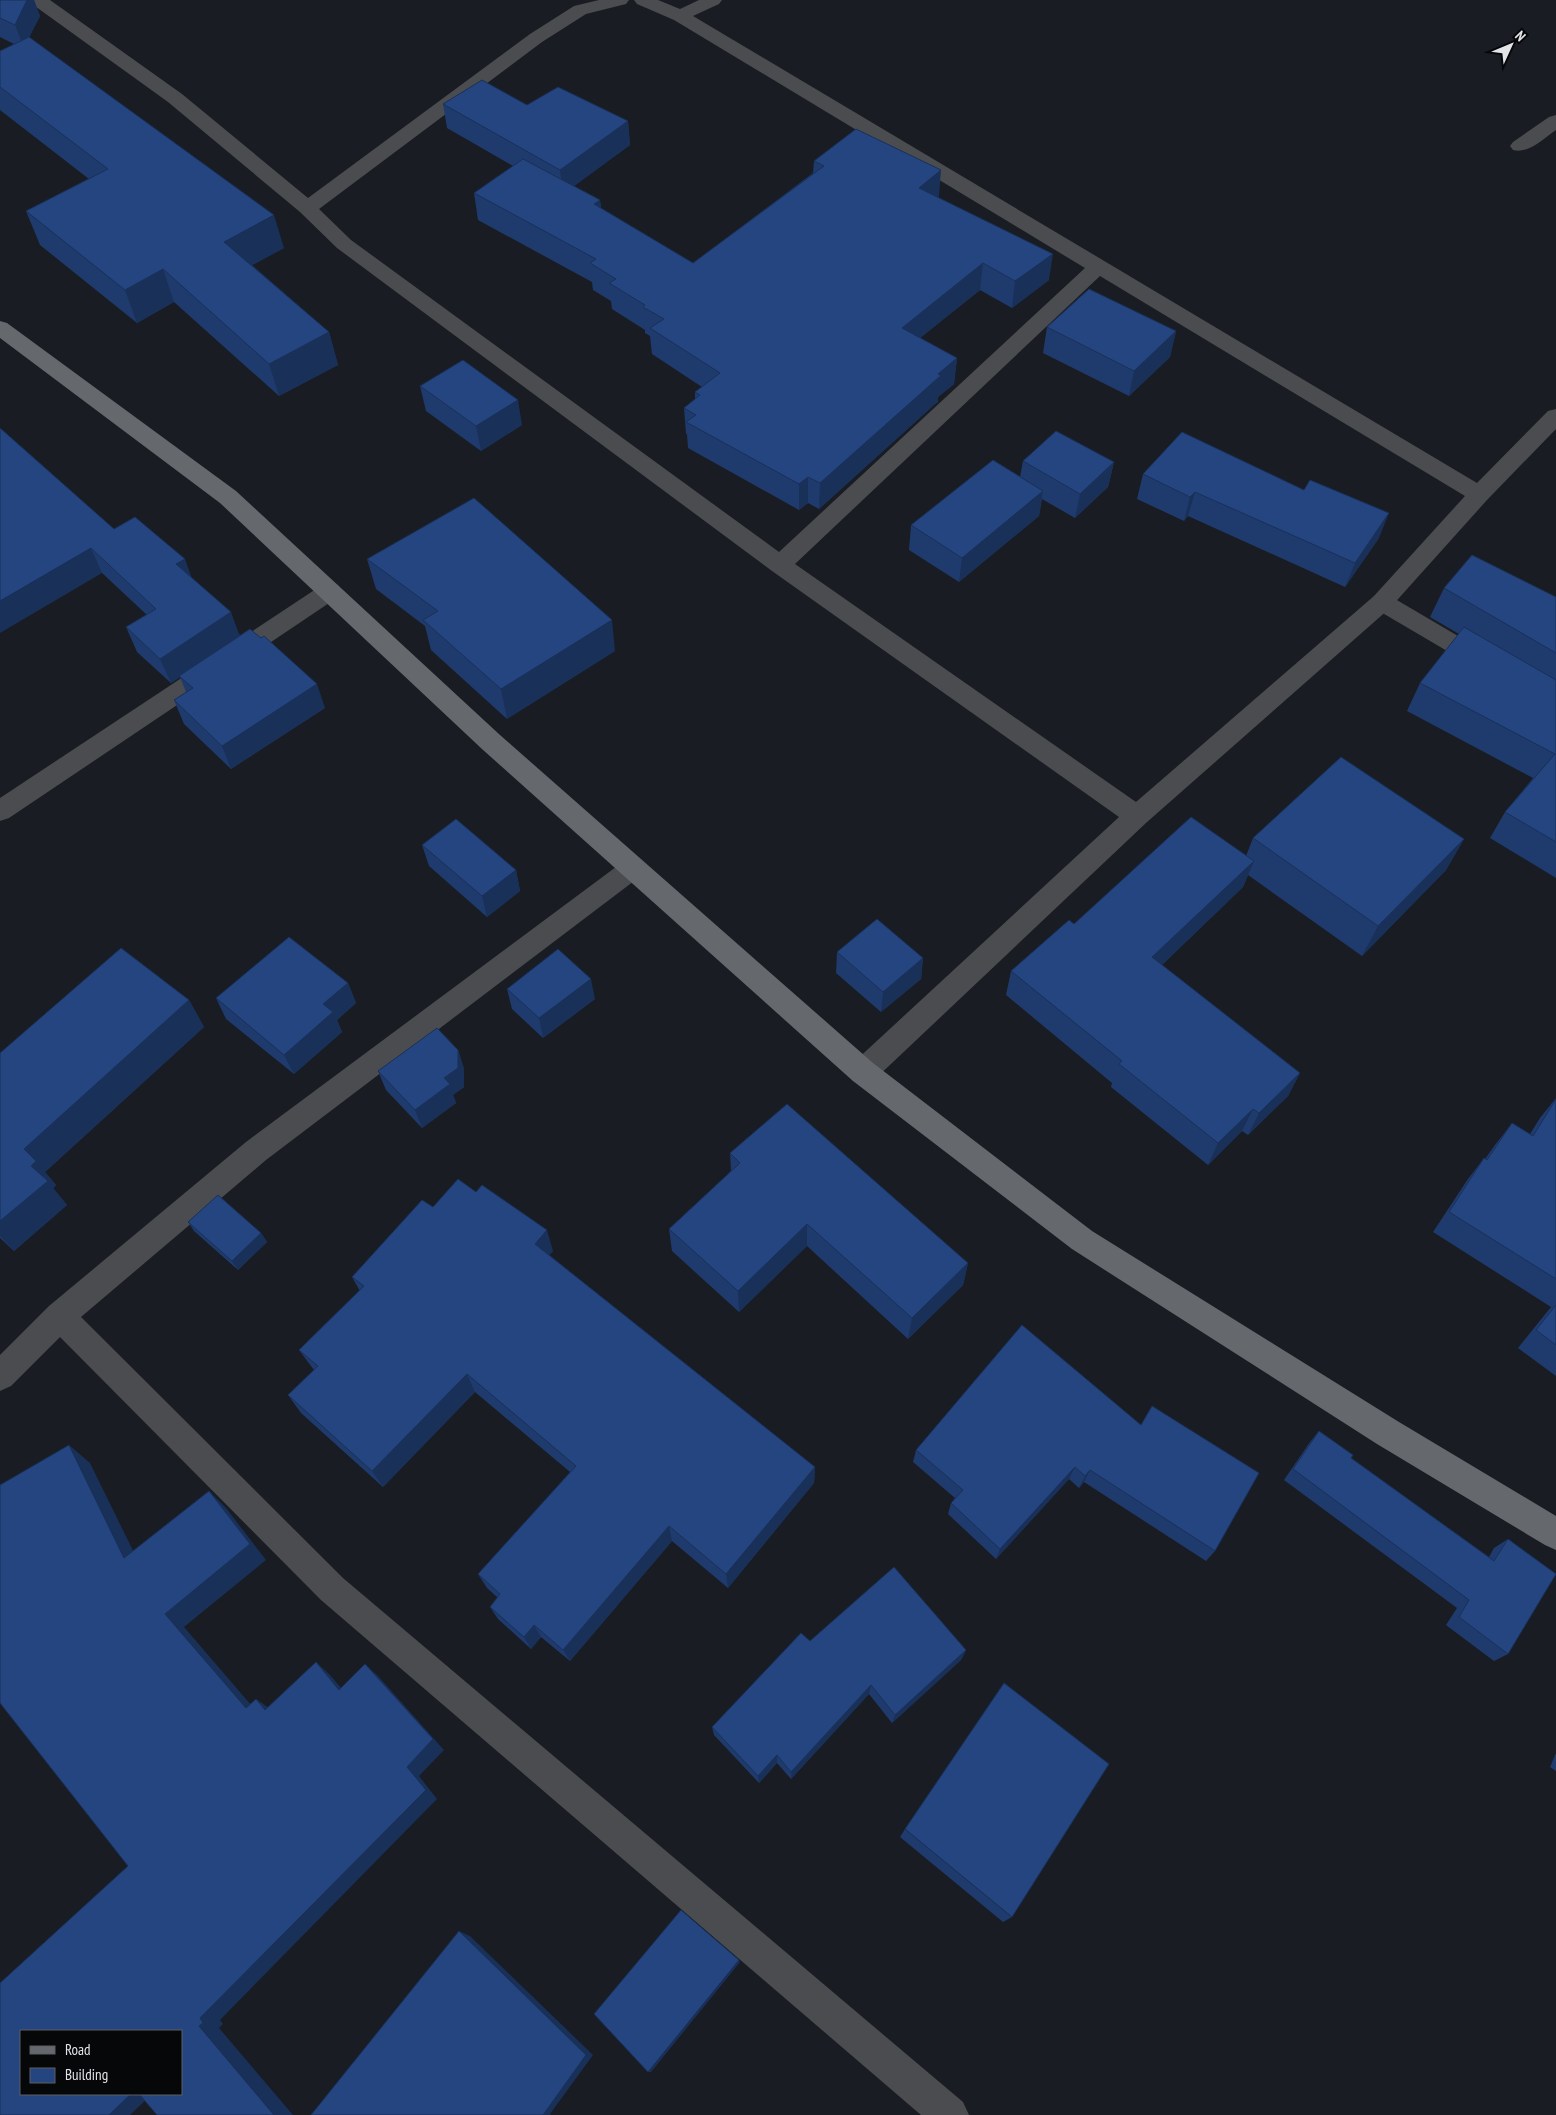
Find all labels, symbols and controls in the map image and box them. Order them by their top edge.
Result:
north arrow [1486,20,1536,70]
text: N [1511,27,1529,45]
legend [20,2030,182,2095]
text: Road [65,2040,91,2059]
text: Building [65,2065,108,2084]

